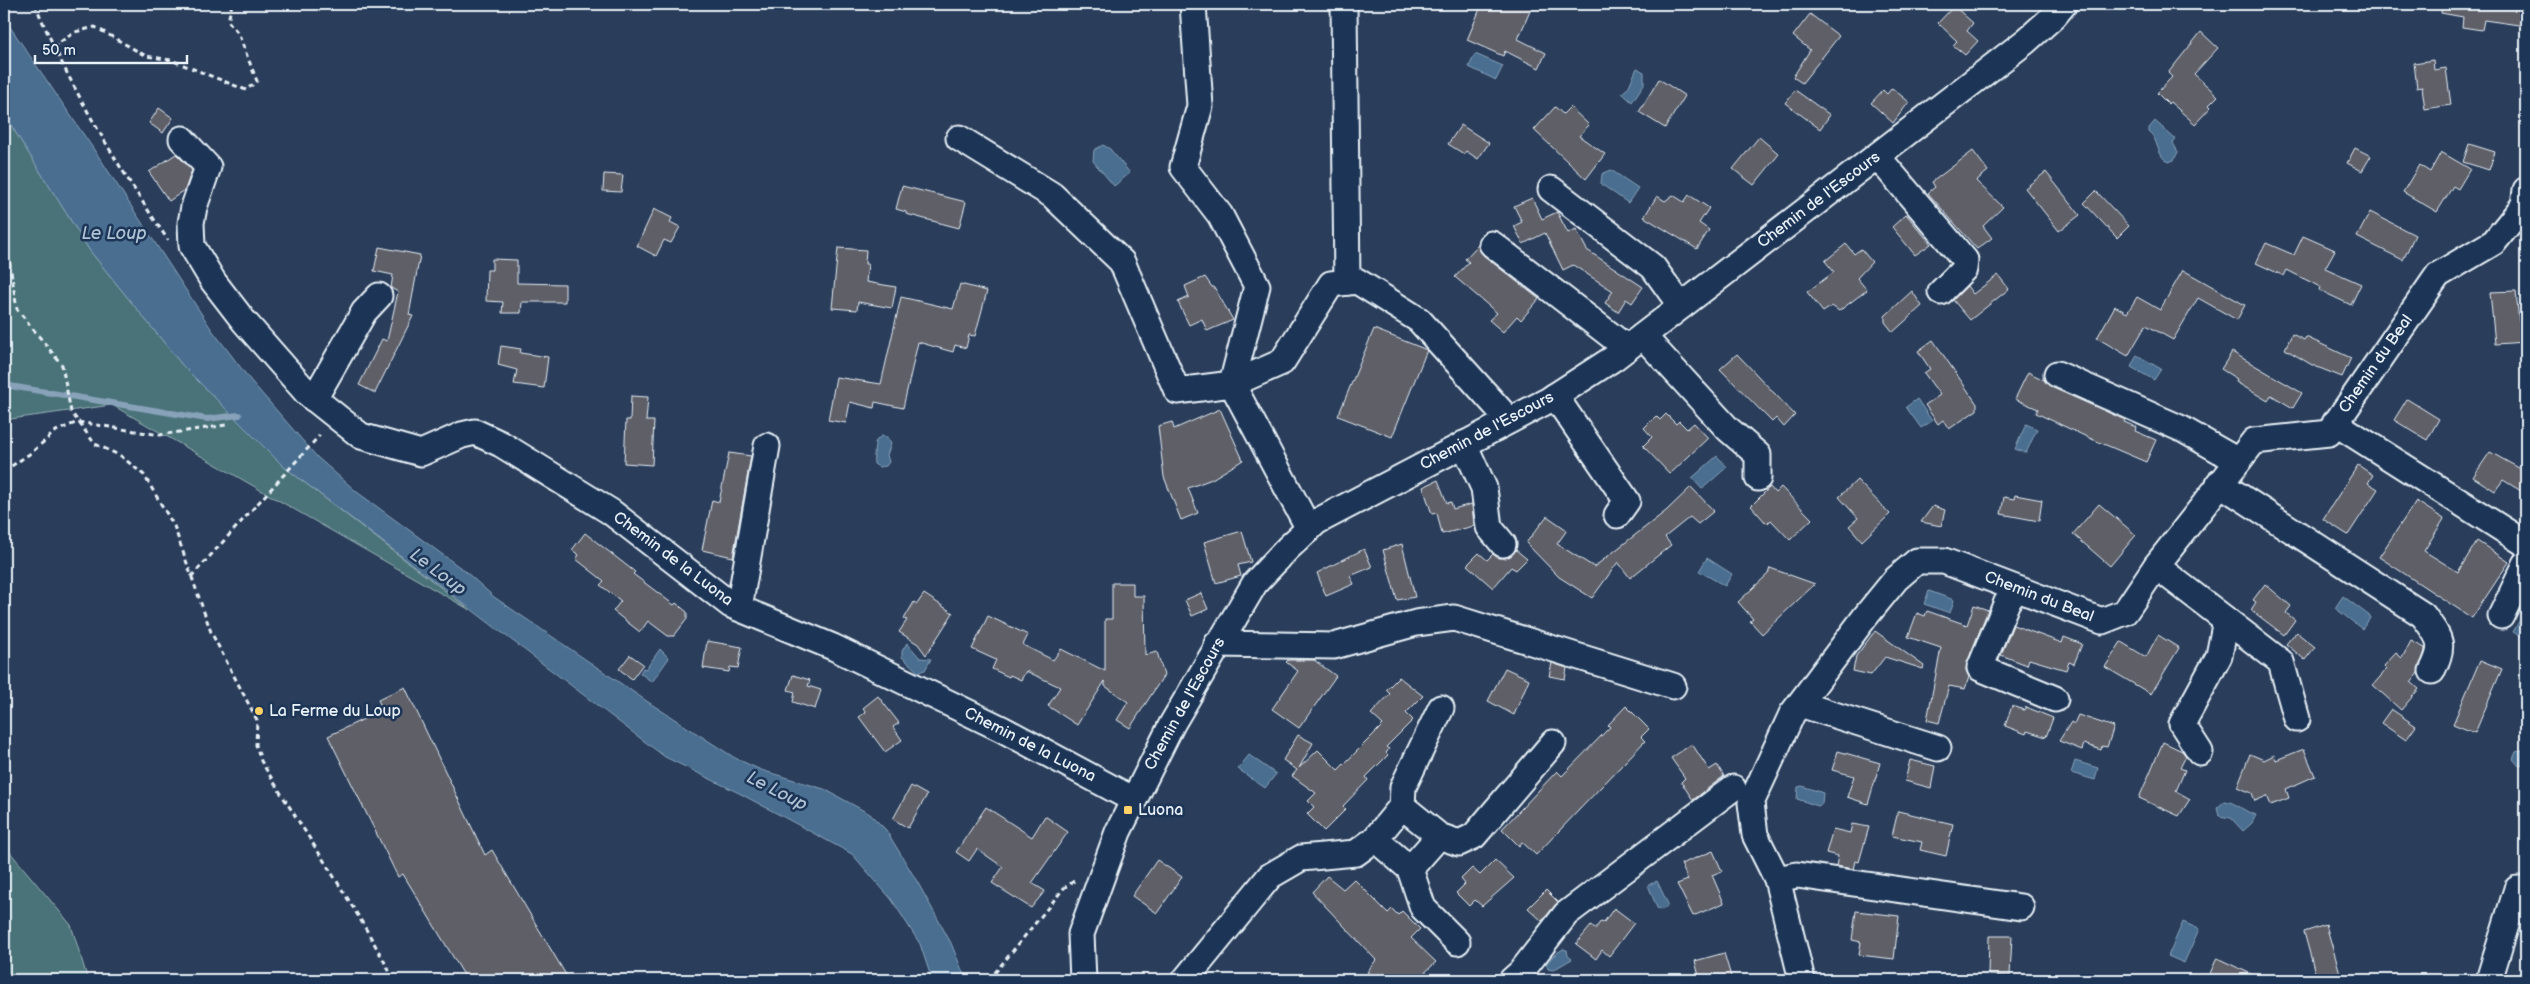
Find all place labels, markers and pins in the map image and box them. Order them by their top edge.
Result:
place label: La Ferme du Loup [269,702,401,721]
marker: La Ferme du Loup [253,705,265,717]
place label: Luona [1138,801,1183,820]
marker: Luona [1122,804,1134,816]

